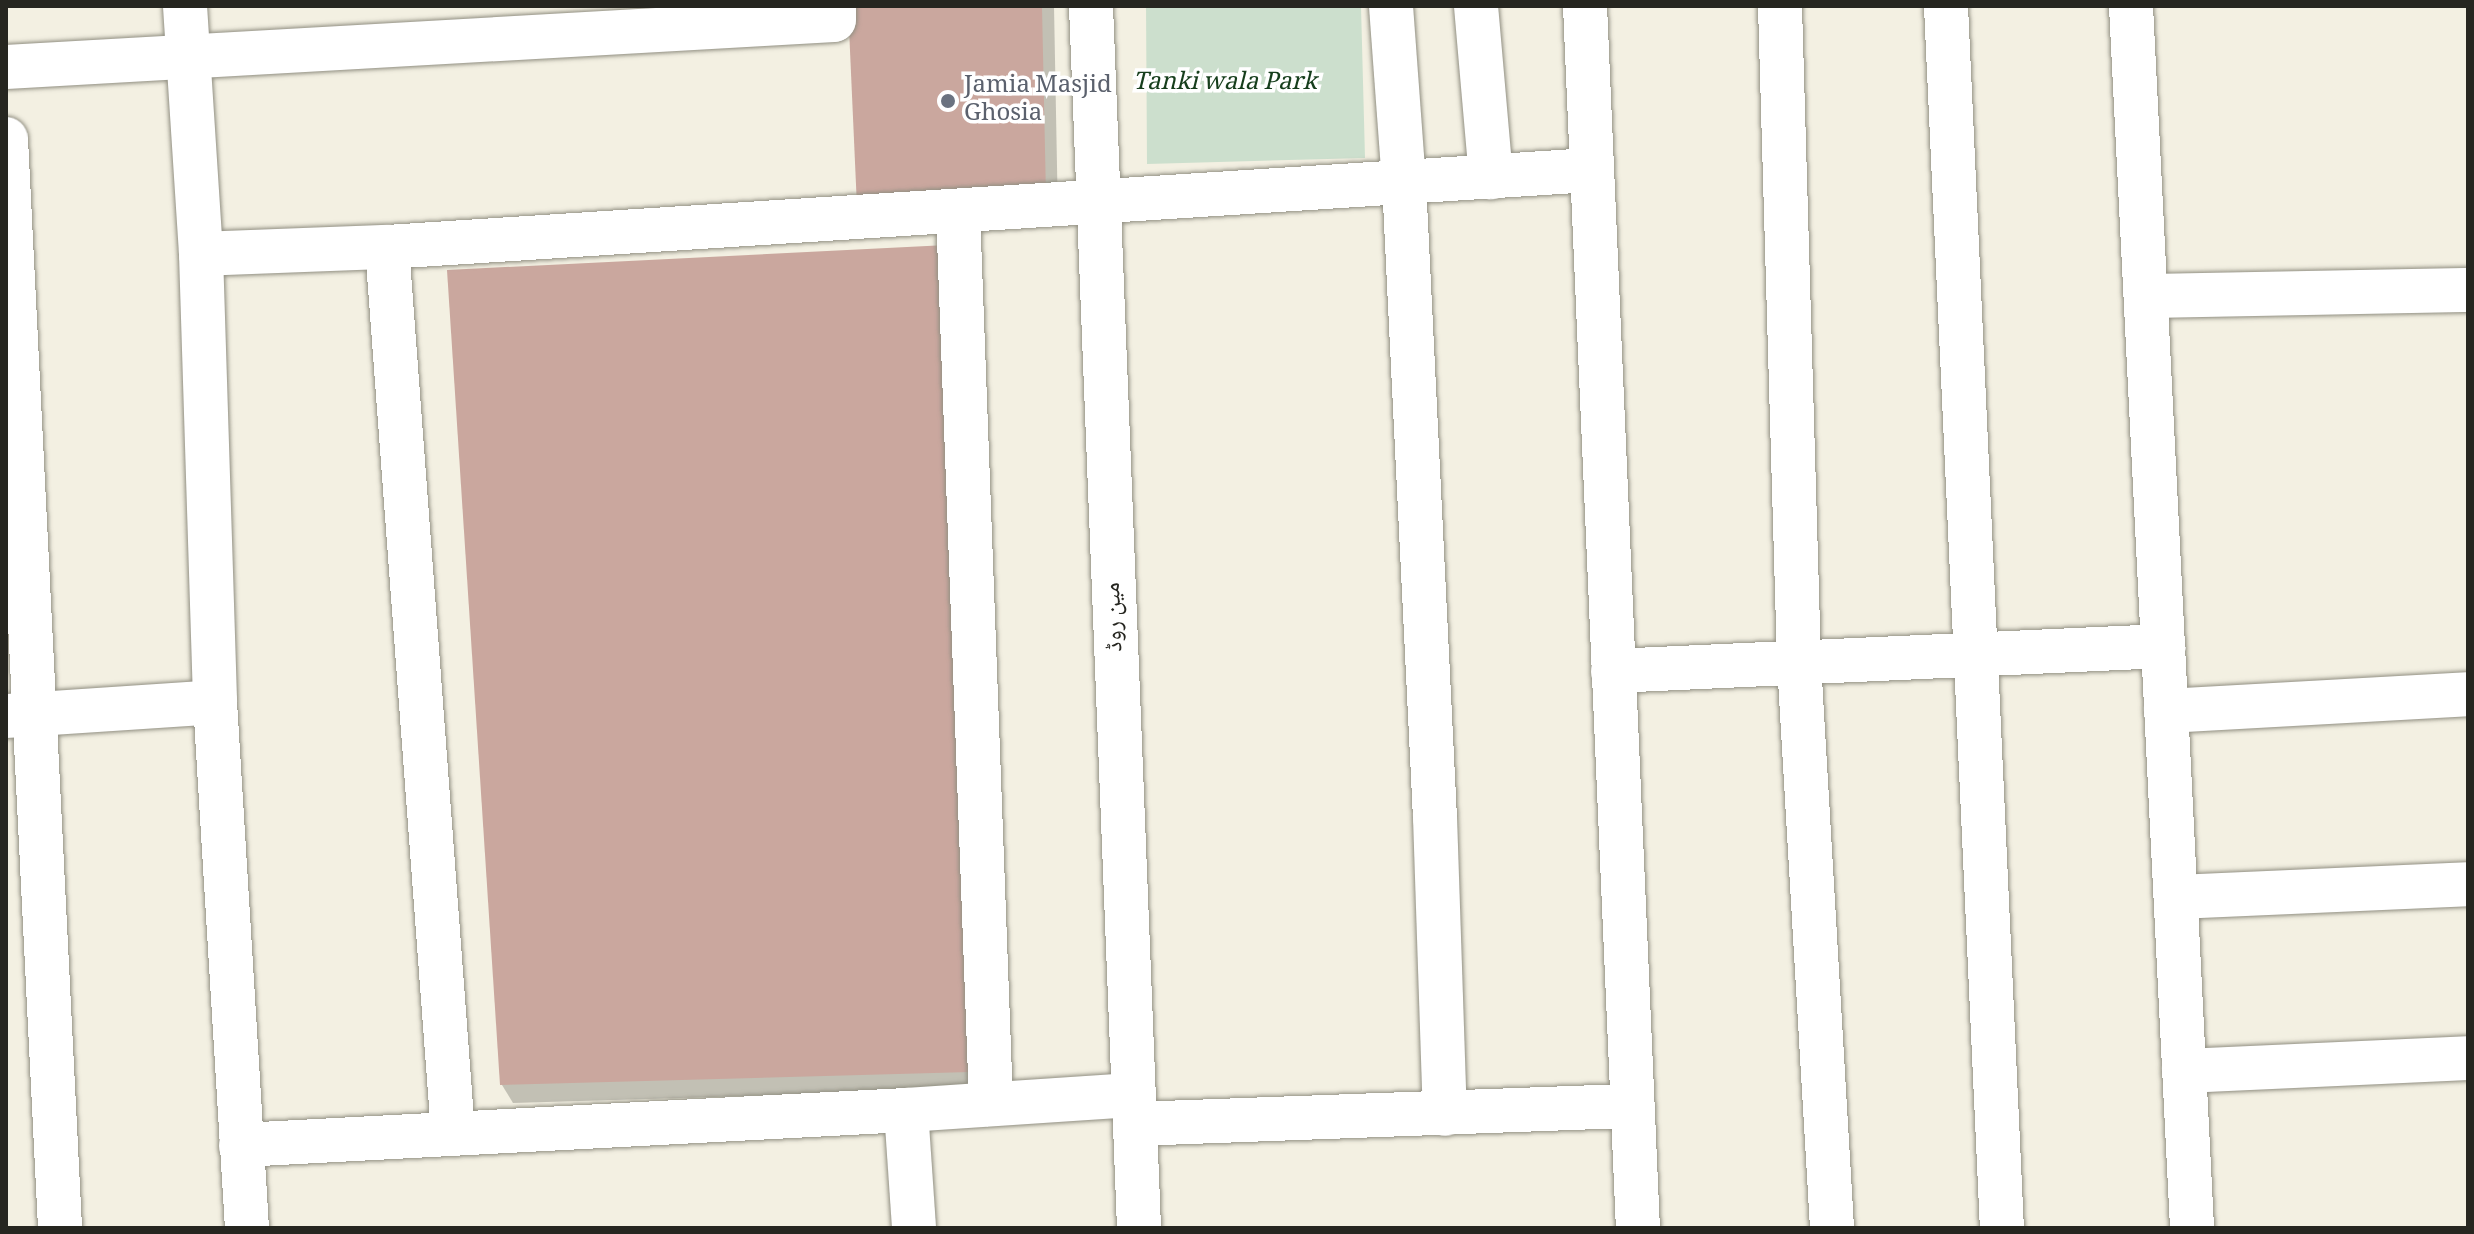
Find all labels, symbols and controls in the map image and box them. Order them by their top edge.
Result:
park label: Tanki wala Park [1133,70,1317,98]
place label: Jamia Masjid Ghosia [964,73,1112,129]
marker: Jamia Masjid Ghosia [939,92,957,110]
street label: مین روڈ [1099,582,1131,652]

